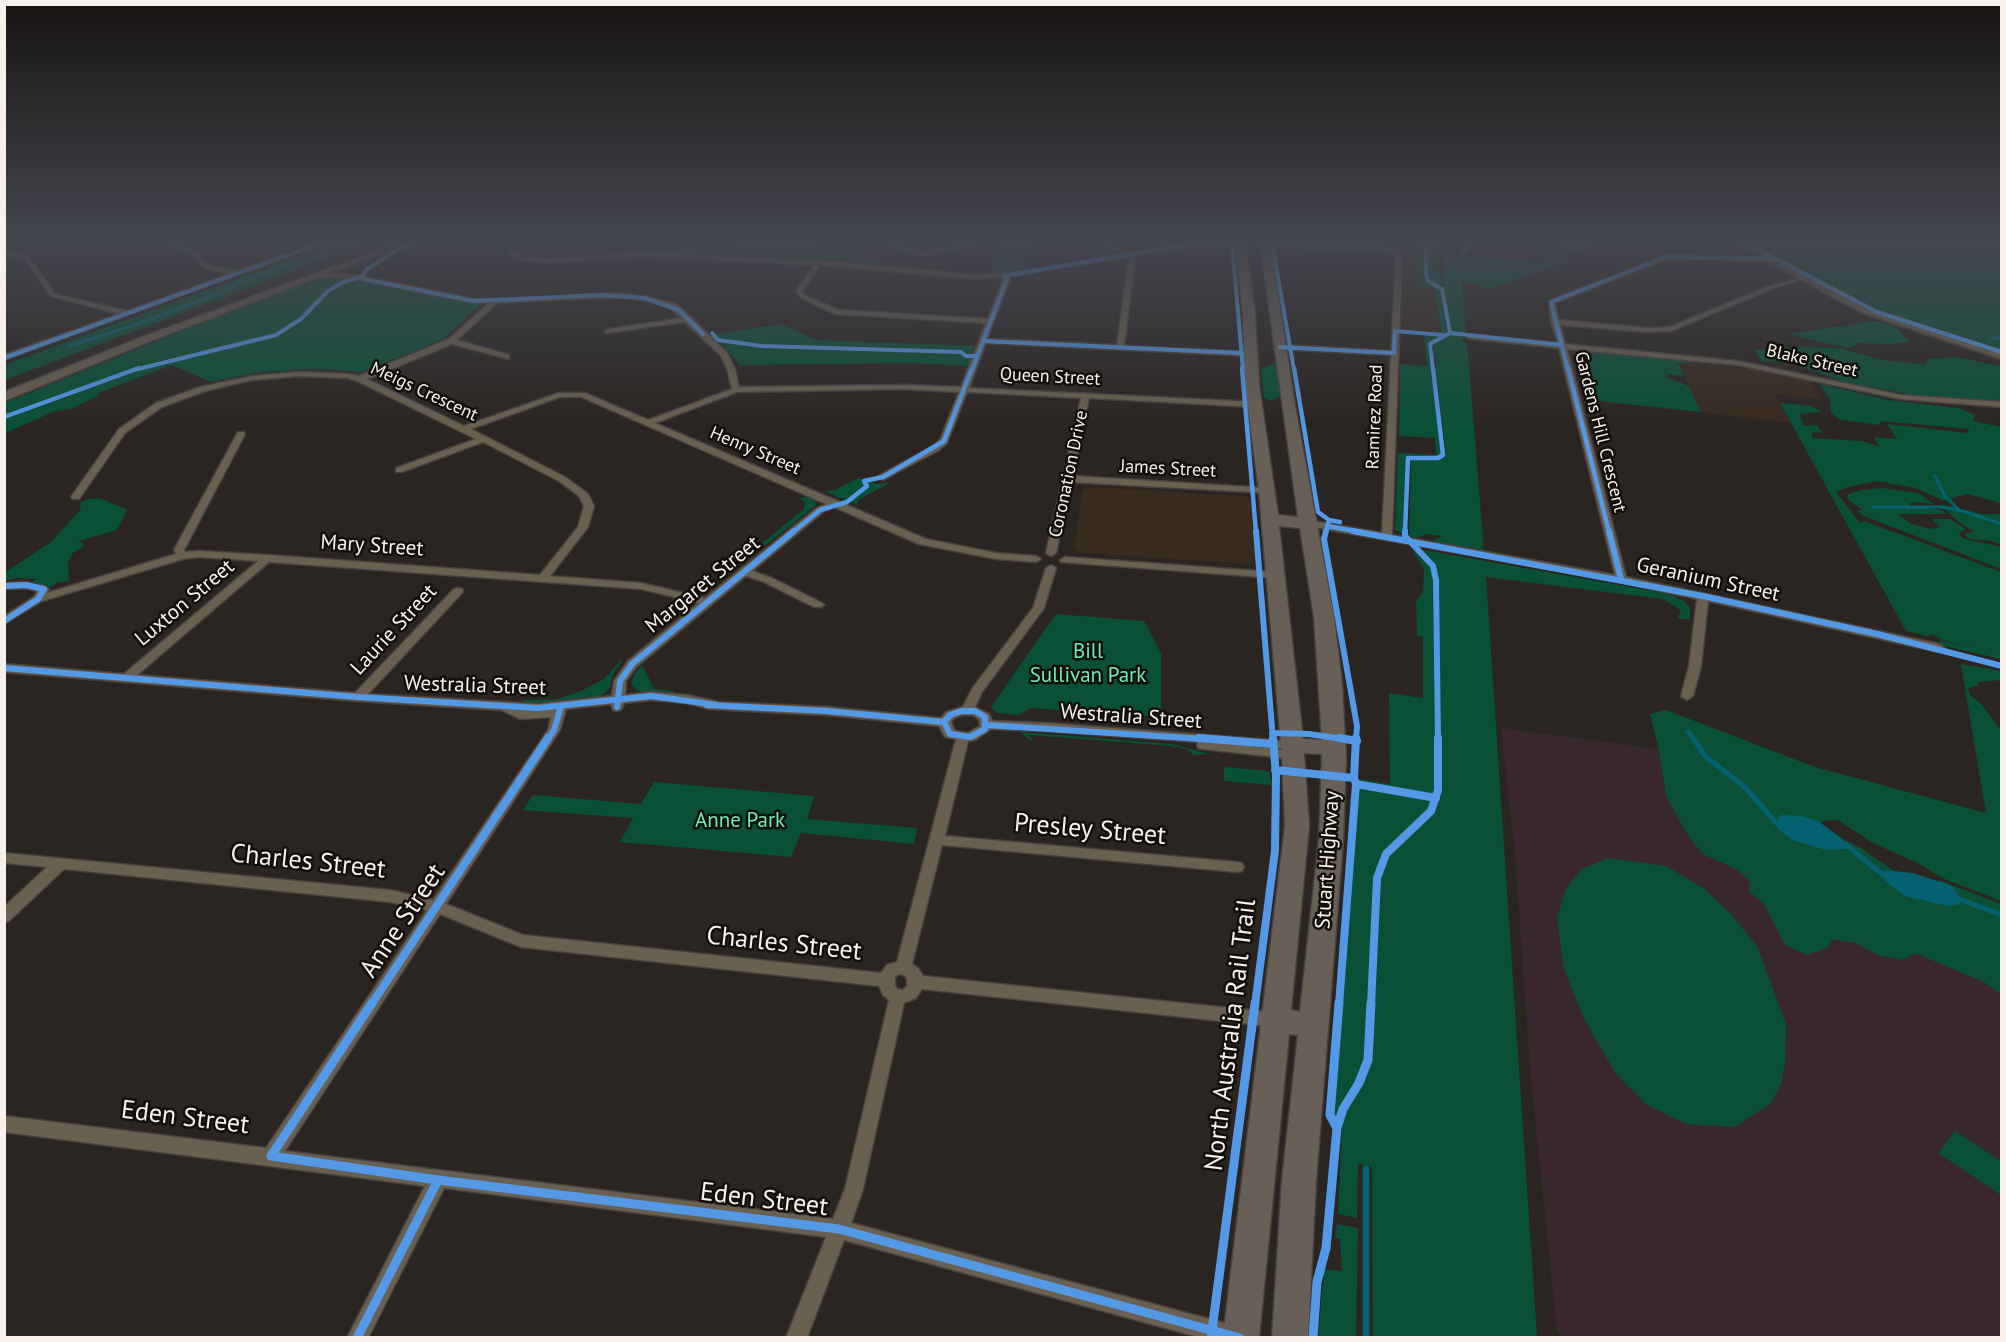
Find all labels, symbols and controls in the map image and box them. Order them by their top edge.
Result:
street label: Blake Street [1764,340,1860,382]
street label: Gardens Hill Crescent [1570,349,1630,515]
street label: Meigs Crescent [367,358,481,426]
street label: Queen Street [999,364,1101,390]
street label: Ramirez Road [1362,364,1388,470]
street label: Coronation Drive [1045,408,1093,540]
street label: Henry Street [706,422,804,480]
street label: James Street [1119,456,1217,482]
street label: Mary Street [320,530,424,562]
street label: Margaret Street [641,531,765,639]
street label: Geranium Street [1634,553,1782,607]
street label: Luxton Street [130,554,240,652]
street label: Laurie Street [346,579,442,681]
park label: Bill Sullivan Park [1030,639,1146,689]
street label: Westralia Street [404,671,546,701]
street label: Westralia Street [1059,699,1203,735]
street label: Stuart Highway [1311,790,1345,930]
park label: Anne Park [695,808,785,834]
street label: Presley Street [1013,808,1167,852]
street label: Charles Street [229,838,387,886]
street label: Anne Street [354,858,452,984]
street label: North Australia Rail Trail [1199,897,1263,1173]
street label: Charles Street [705,920,863,968]
street label: Eden Street [119,1095,251,1141]
street label: Eden Street [698,1177,830,1223]

